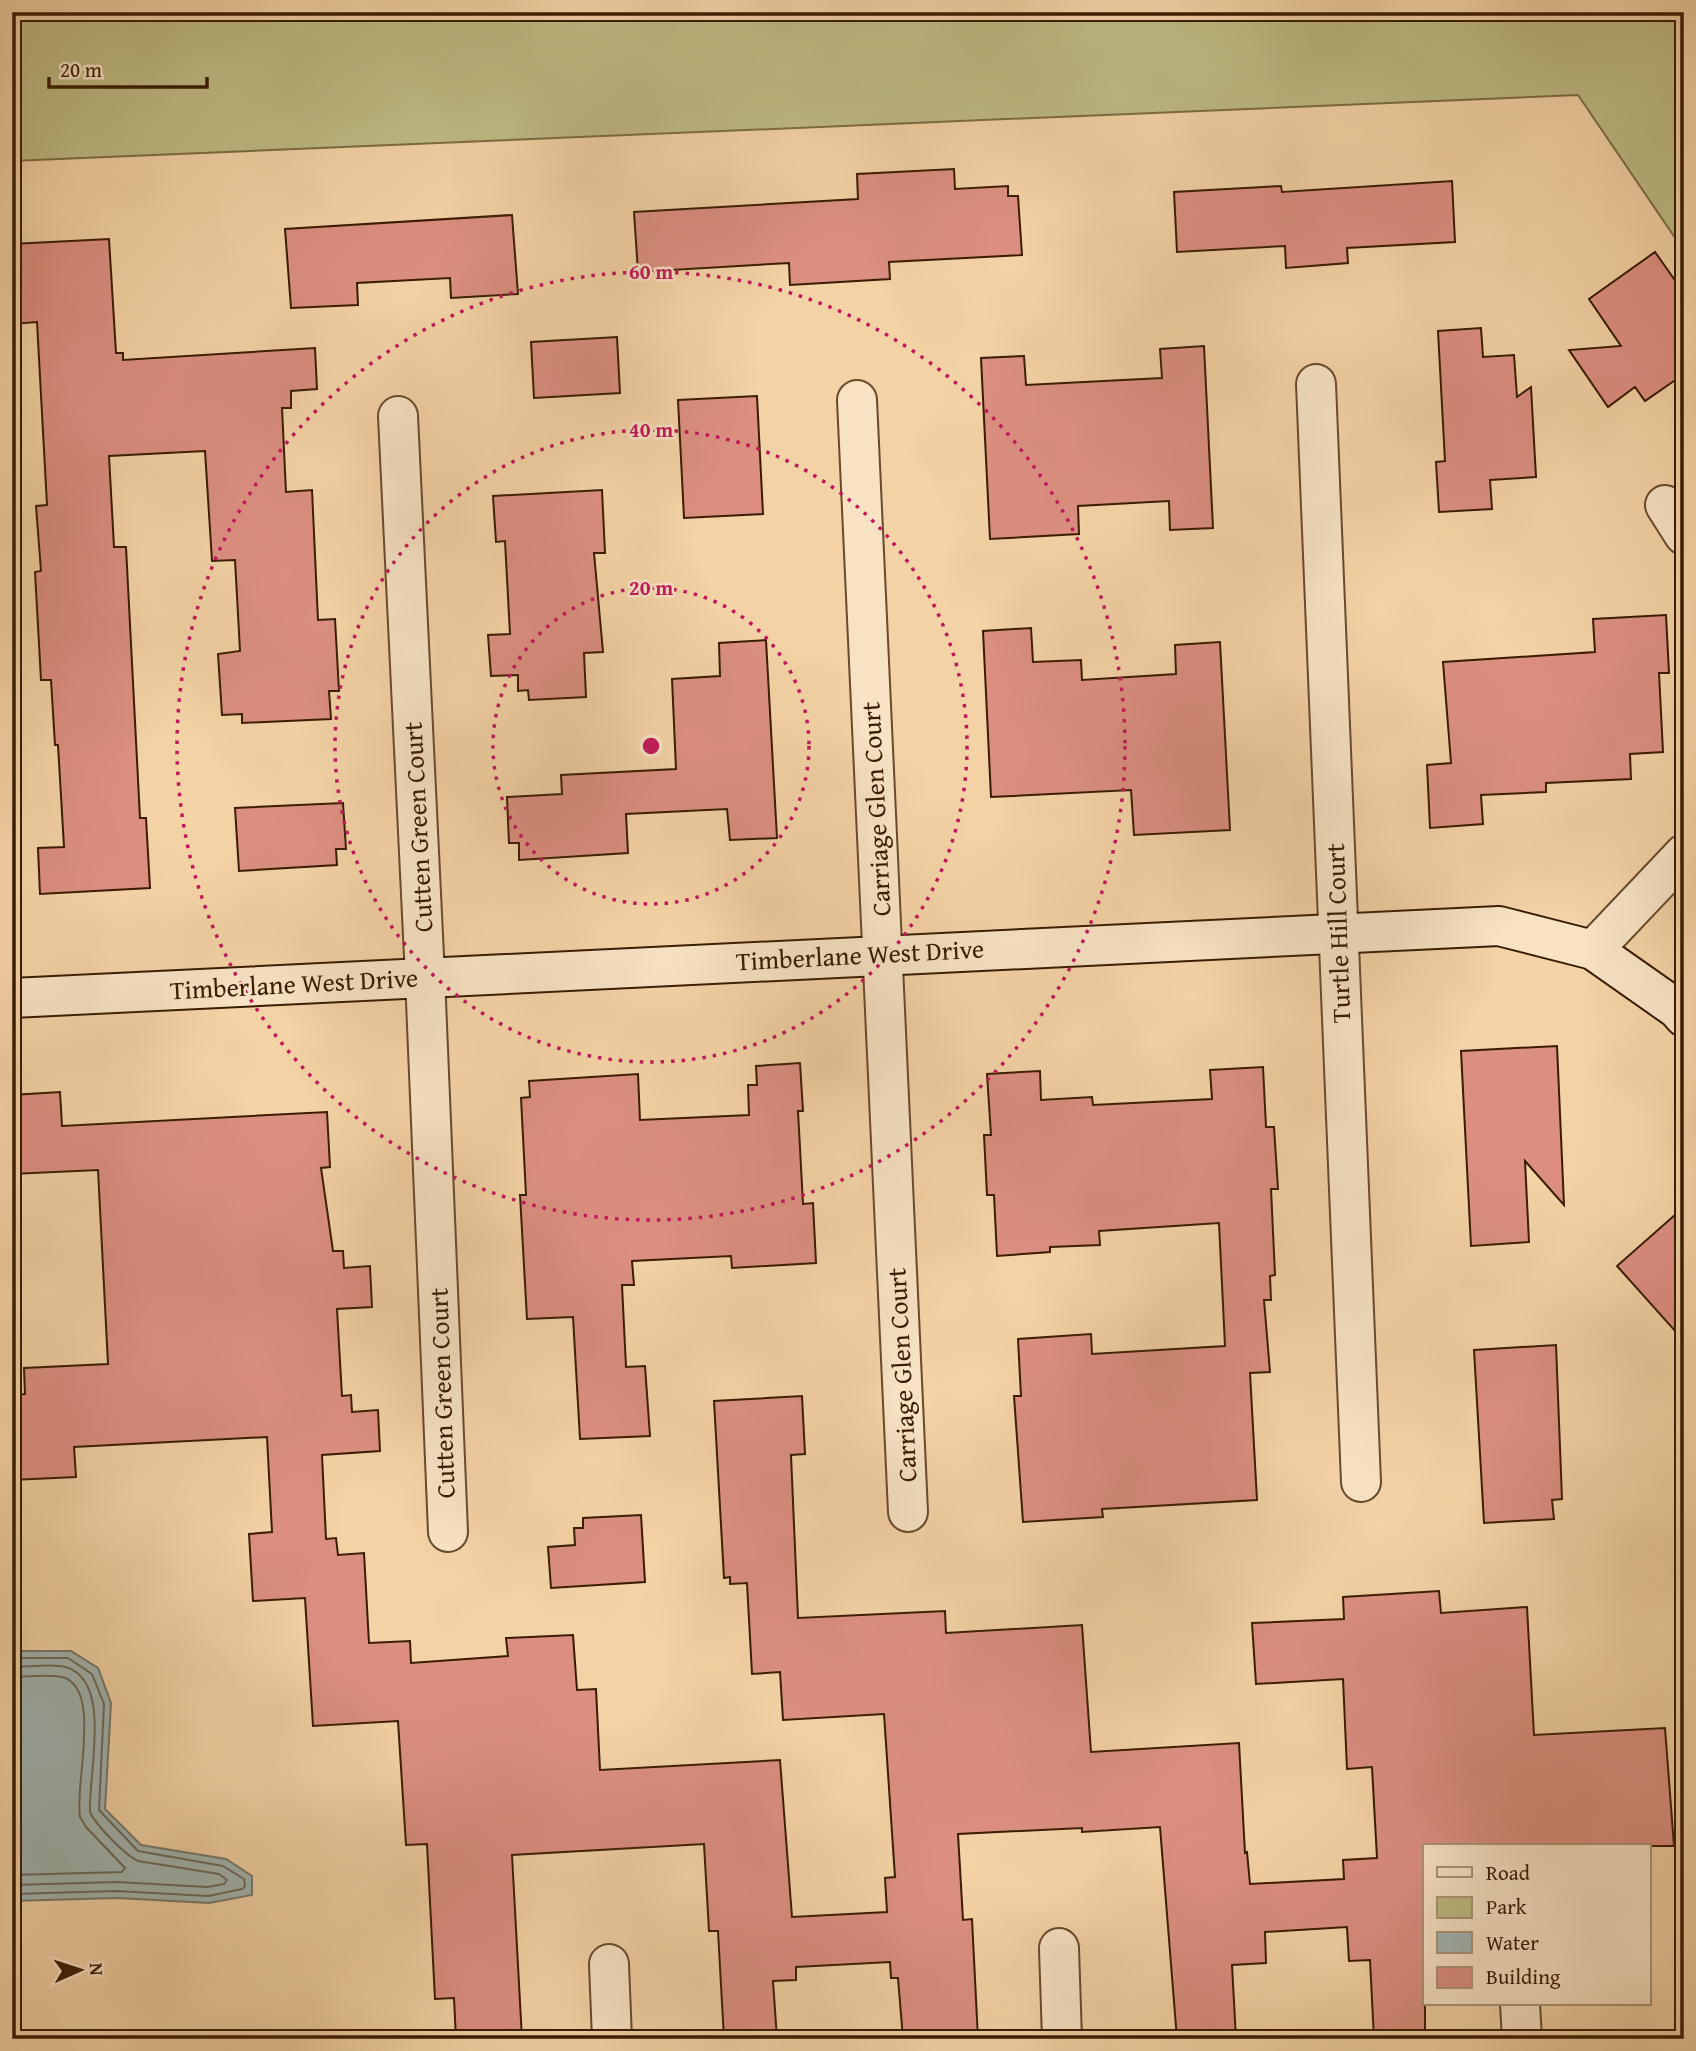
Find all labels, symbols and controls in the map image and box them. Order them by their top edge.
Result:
scale bar [49,46,206,90]
text: 20 m [60,54,102,85]
text: 60 m [629,256,673,287]
text: 40 m [629,414,673,445]
text: 20 m [629,572,673,603]
street label: Carriage Glen Court [850,701,901,917]
street label: Cutten Green Court [393,721,442,933]
centre of rings [639,734,663,758]
street label: Turtle Hill Court [1315,842,1360,1024]
street label: Timberlane West Drive [735,929,985,980]
street label: Timberlane West Drive [169,958,419,1009]
street label: Carriage Glen Court [876,1267,927,1483]
street label: Cutten Green Court [418,1287,465,1499]
legend [1423,1844,1650,2006]
text: Road [1486,1857,1531,1888]
text: Park [1486,1891,1527,1922]
text: Water [1486,1927,1539,1958]
north arrow [46,1936,116,2006]
text: Building [1486,1961,1561,1992]
text: N [83,1962,111,1976]

